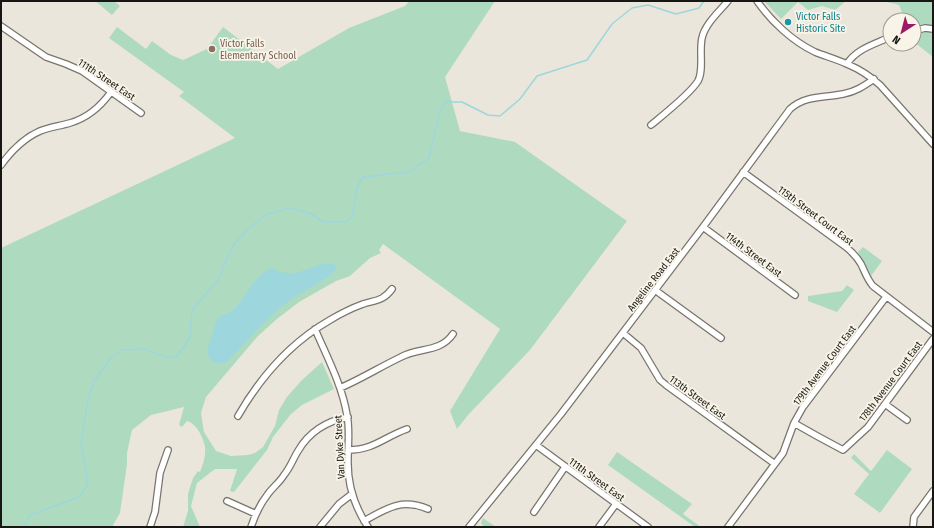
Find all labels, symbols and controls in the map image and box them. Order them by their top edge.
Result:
place label: Victor Falls Historic Site [796,11,845,35]
north arrow [882,12,922,52]
marker: Victor Falls Historic Site [783,17,793,27]
text: N [890,32,903,47]
place label: Victor Falls Elementary School [220,38,296,62]
marker: Victor Falls Elementary School [207,44,217,54]
street label: 111th Street East [76,56,138,104]
street label: 115th Street Court East [775,183,856,249]
street label: 114th Street East [723,230,784,280]
street label: Angeline Road East [625,245,683,314]
street label: 179th Avenue Court East [791,323,859,408]
street label: 178th Avenue Court East [857,338,925,424]
street label: 113th Street East [667,373,729,423]
street label: Van Dyke Street [332,414,348,479]
street label: 111th Street East [566,455,627,505]

